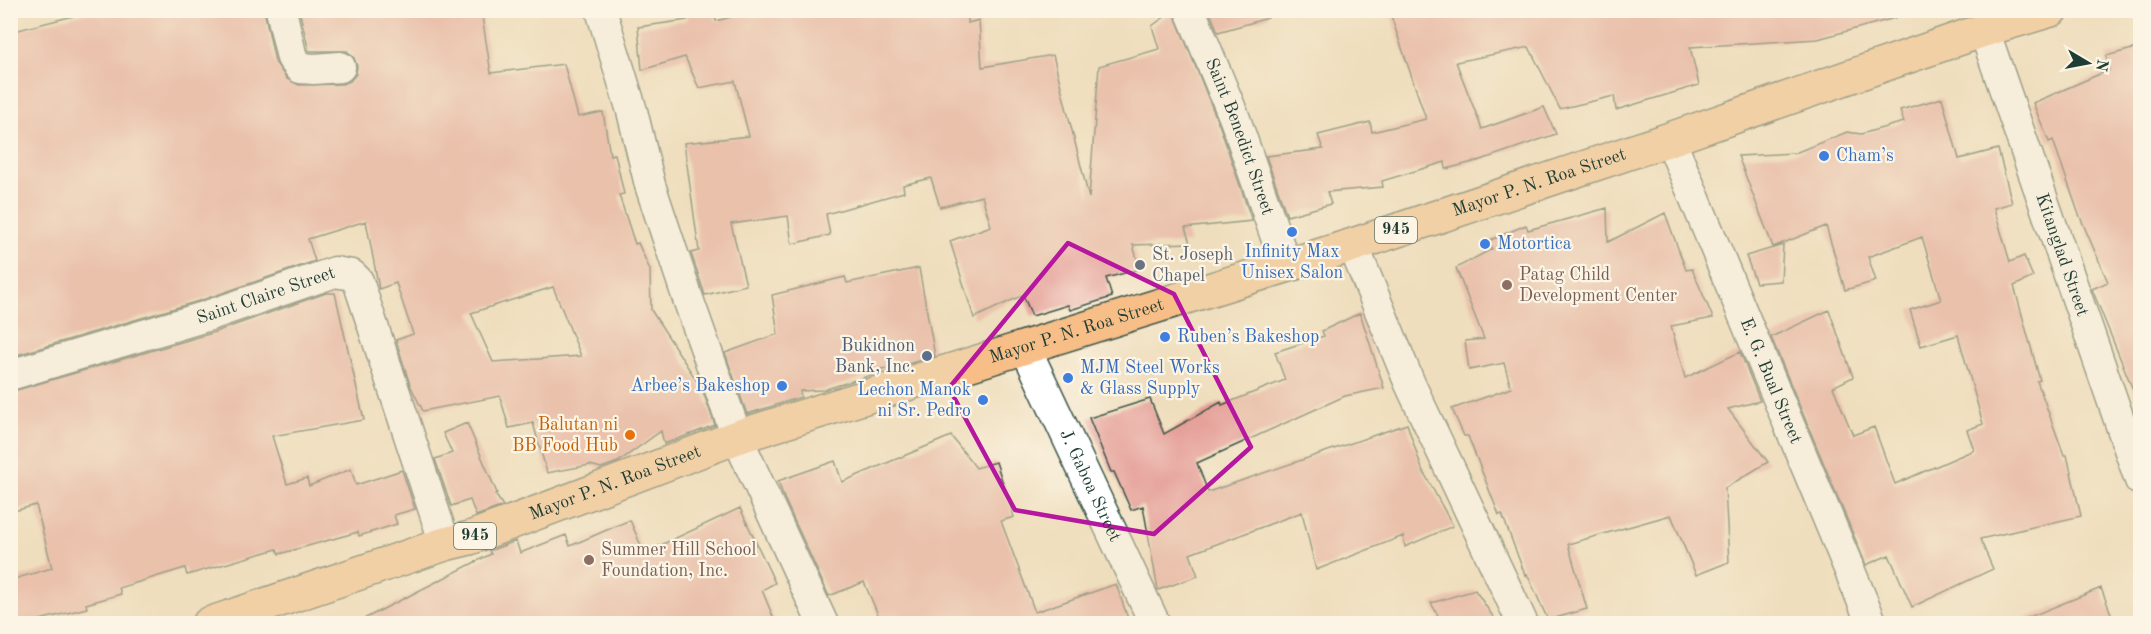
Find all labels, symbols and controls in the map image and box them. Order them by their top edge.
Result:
north arrow [2058,33,2118,93]
street label: Saint Benedict Street [1202,56,1277,217]
text: N [2092,58,2110,73]
street label: Mayor P. N. Roa Street [1450,145,1628,220]
place label: Cham’s [1836,147,1894,165]
marker: Cham’s [1817,149,1831,163]
street label: Kitanglad Street [2032,191,2092,319]
road number: 945 [1375,217,1417,243]
marker: Infinity Max Unisex Salon [1285,225,1299,239]
place label: Motortica [1497,235,1572,253]
marker: Motortica [1478,237,1492,251]
place label: Infinity Max Unisex Salon [1241,243,1344,282]
place label: St. Joseph Chapel [1152,246,1234,285]
marker: St. Joseph Chapel [1133,258,1147,272]
street label: Saint Claire Street [195,264,338,328]
place label: Patag Child Development Center [1519,266,1678,305]
marker: Patag Child Development Center [1500,278,1514,292]
street label: Mayor P. N. Roa Street [987,296,1166,367]
street label: E. G. Bual Street [1737,315,1805,446]
place label: Ruben’s Bakeshop [1177,328,1319,346]
marker: Ruben’s Bakeshop [1158,330,1172,344]
place label: Bukidnon Bank, Inc. [835,337,915,376]
marker: Bukidnon Bank, Inc. [920,349,934,363]
place label: MJM Steel Works & Glass Supply [1080,359,1220,398]
marker: MJM Steel Works & Glass Supply [1061,371,1075,385]
place label: Arbee’s Bakeshop [630,377,770,395]
marker: Arbee’s Bakeshop [775,379,789,393]
place label: Lechon Manok ni Sr. Pedro [857,381,971,420]
marker: Lechon Manok ni Sr. Pedro [976,393,990,407]
place label: Balutan ni BB Food Hub [512,416,618,455]
street label: J. Gaboa Street [1056,427,1124,544]
marker: Balutan ni BB Food Hub [623,428,637,442]
street label: Mayor P. N. Roa Street [527,443,703,524]
road number: 945 [454,523,496,549]
place label: Summer Hill School Foundation, Inc. [601,541,757,580]
marker: Summer Hill School Foundation, Inc. [582,553,596,567]

